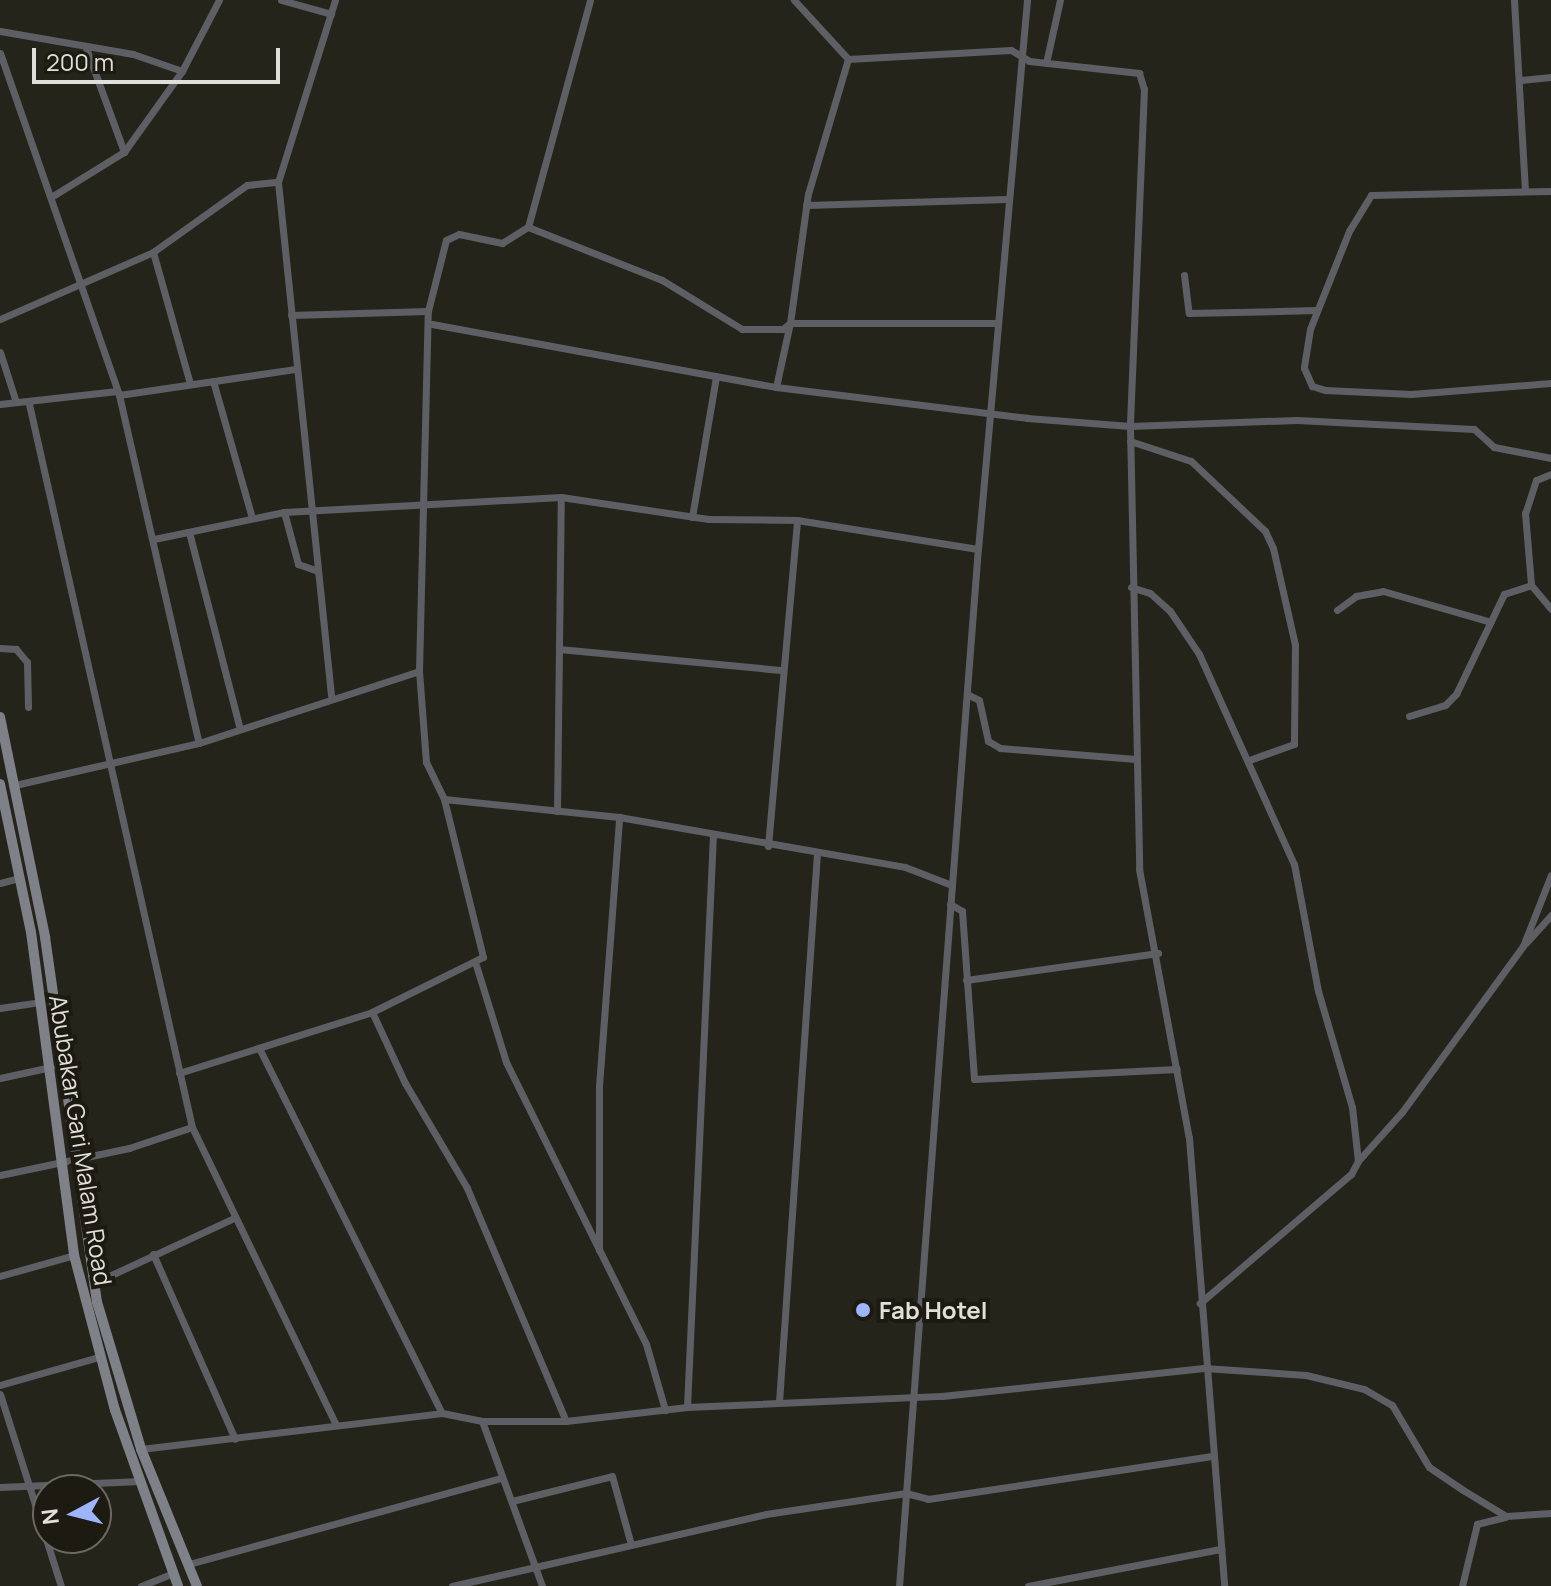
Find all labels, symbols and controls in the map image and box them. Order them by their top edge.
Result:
scale bar [36,32,284,82]
text: 200 m [46,45,114,78]
street label: Abubakar Gari Malam Road [44,993,118,1287]
place label: Fab Hotel [879,1296,988,1324]
marker: Fab Hotel [854,1301,872,1319]
north arrow [32,1474,112,1554]
text: N [34,1507,66,1526]

